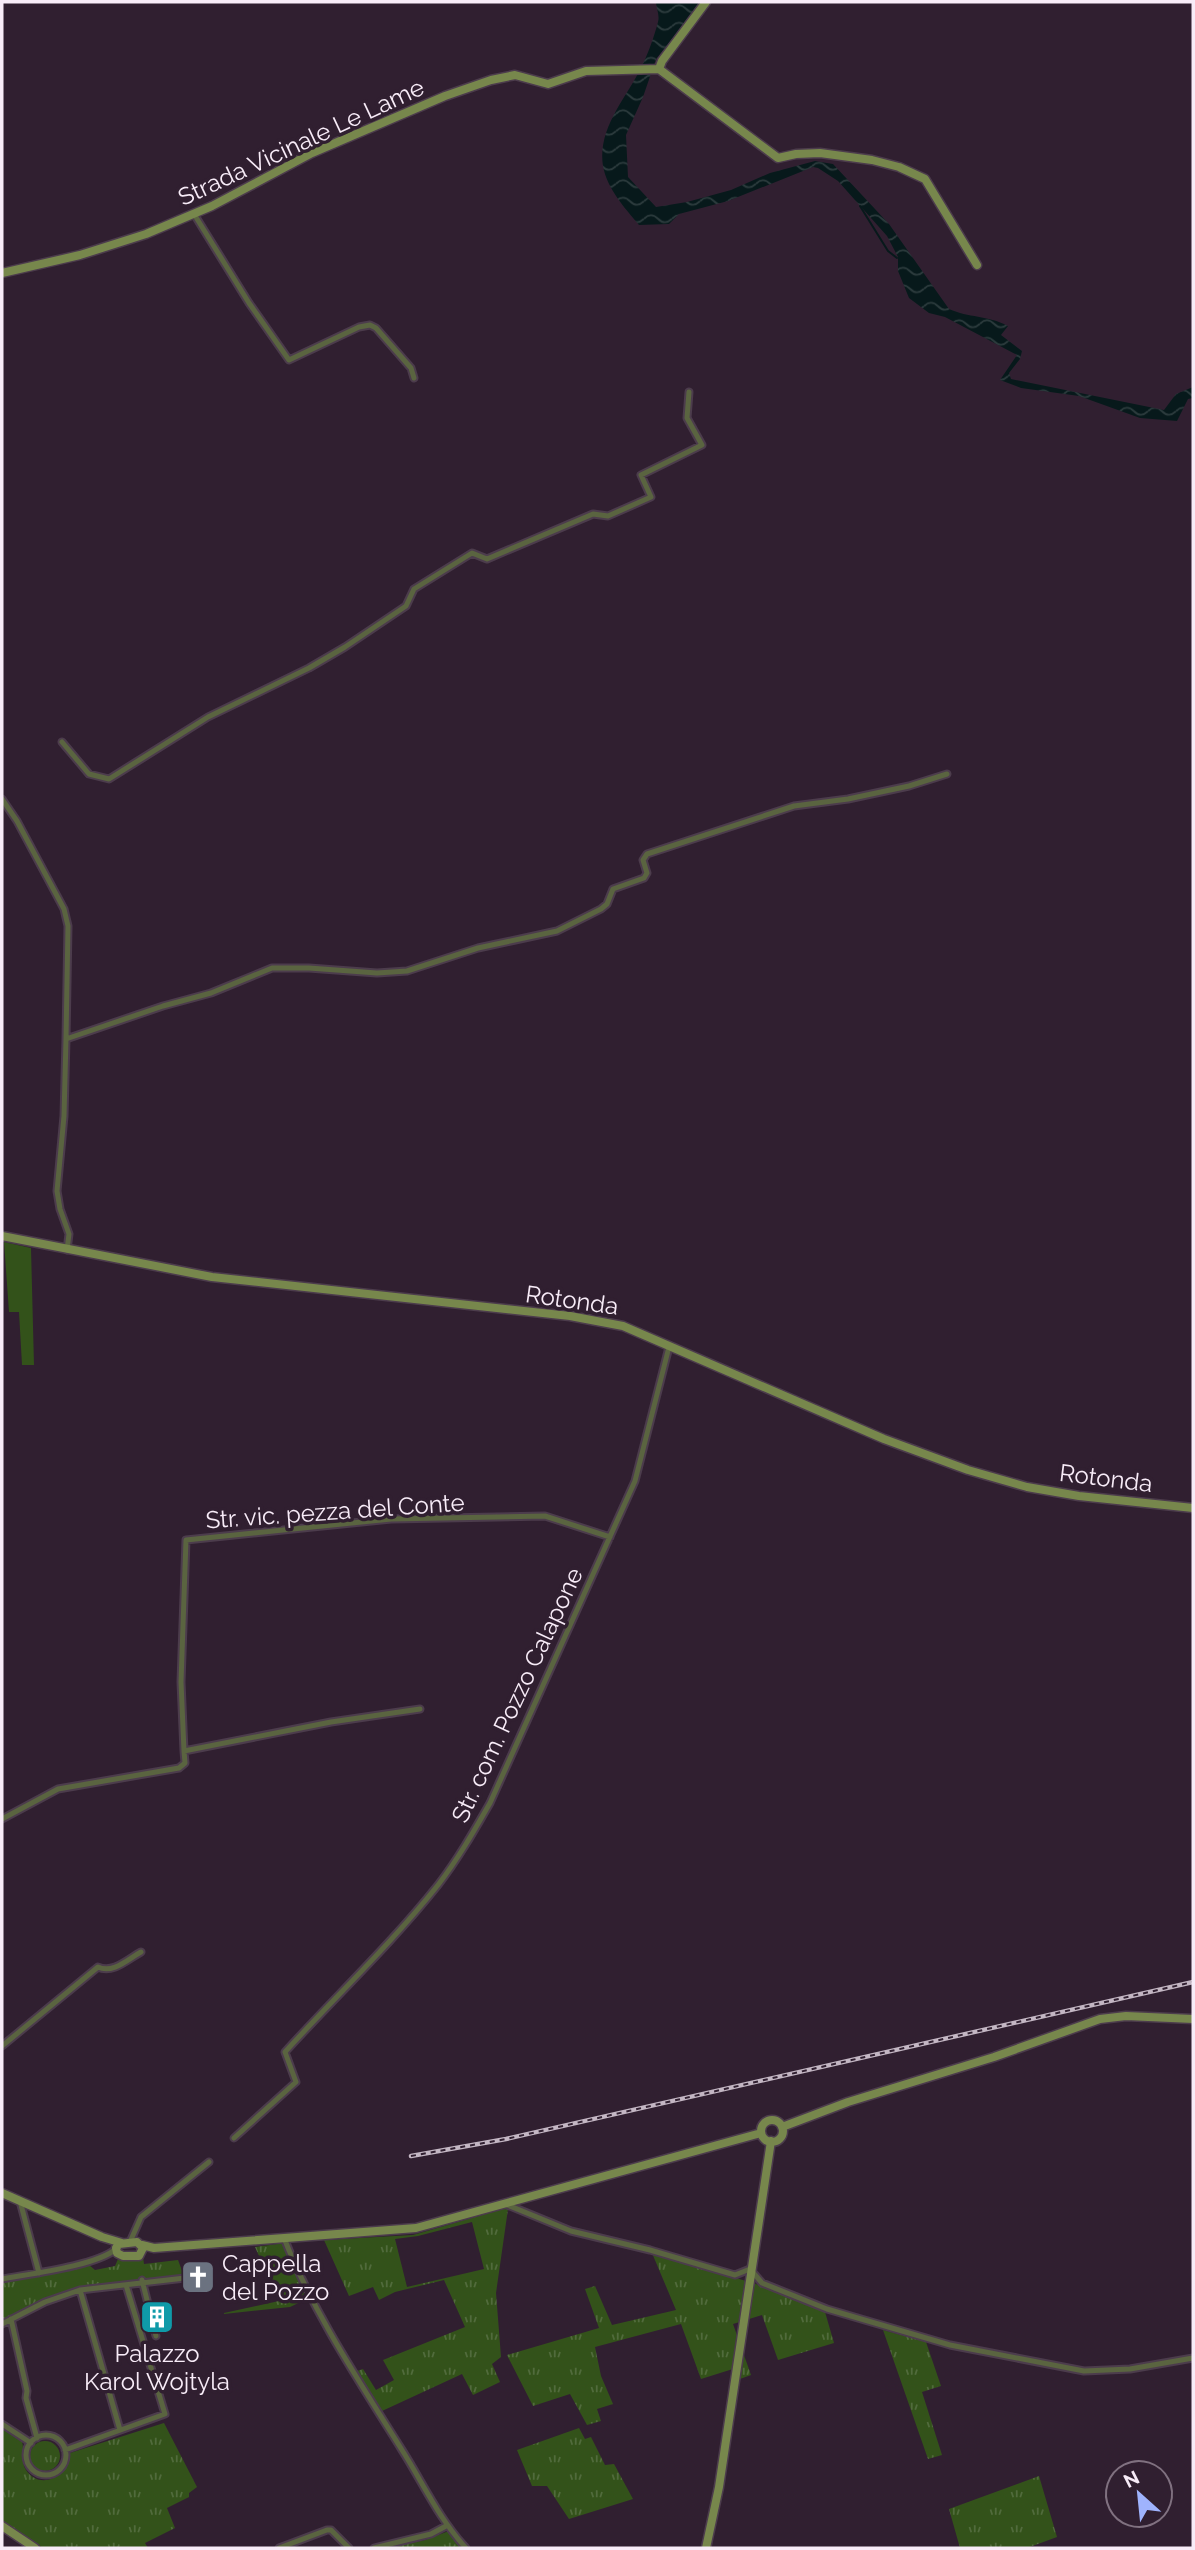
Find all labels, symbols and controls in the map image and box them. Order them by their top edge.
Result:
street label: Strada Vicinale Le Lame [173,72,429,212]
street label: Rotonda [524,1279,620,1321]
street label: Rotonda [1058,1458,1154,1498]
street label: Str. vic. pezza del Conte [205,1487,465,1535]
street label: Str. com. Pozzo Calapone [445,1563,589,1827]
place label: Cappella del Pozzo [222,2249,329,2306]
church icon: Cappella del Pozzo [179,2258,217,2296]
building icon: Palazzo Karol Wojtyla [138,2298,176,2336]
place label: Palazzo Karol Wojtyla [84,2339,230,2396]
north arrow [1104,2459,1174,2529]
text: N [1120,2466,1143,2492]

